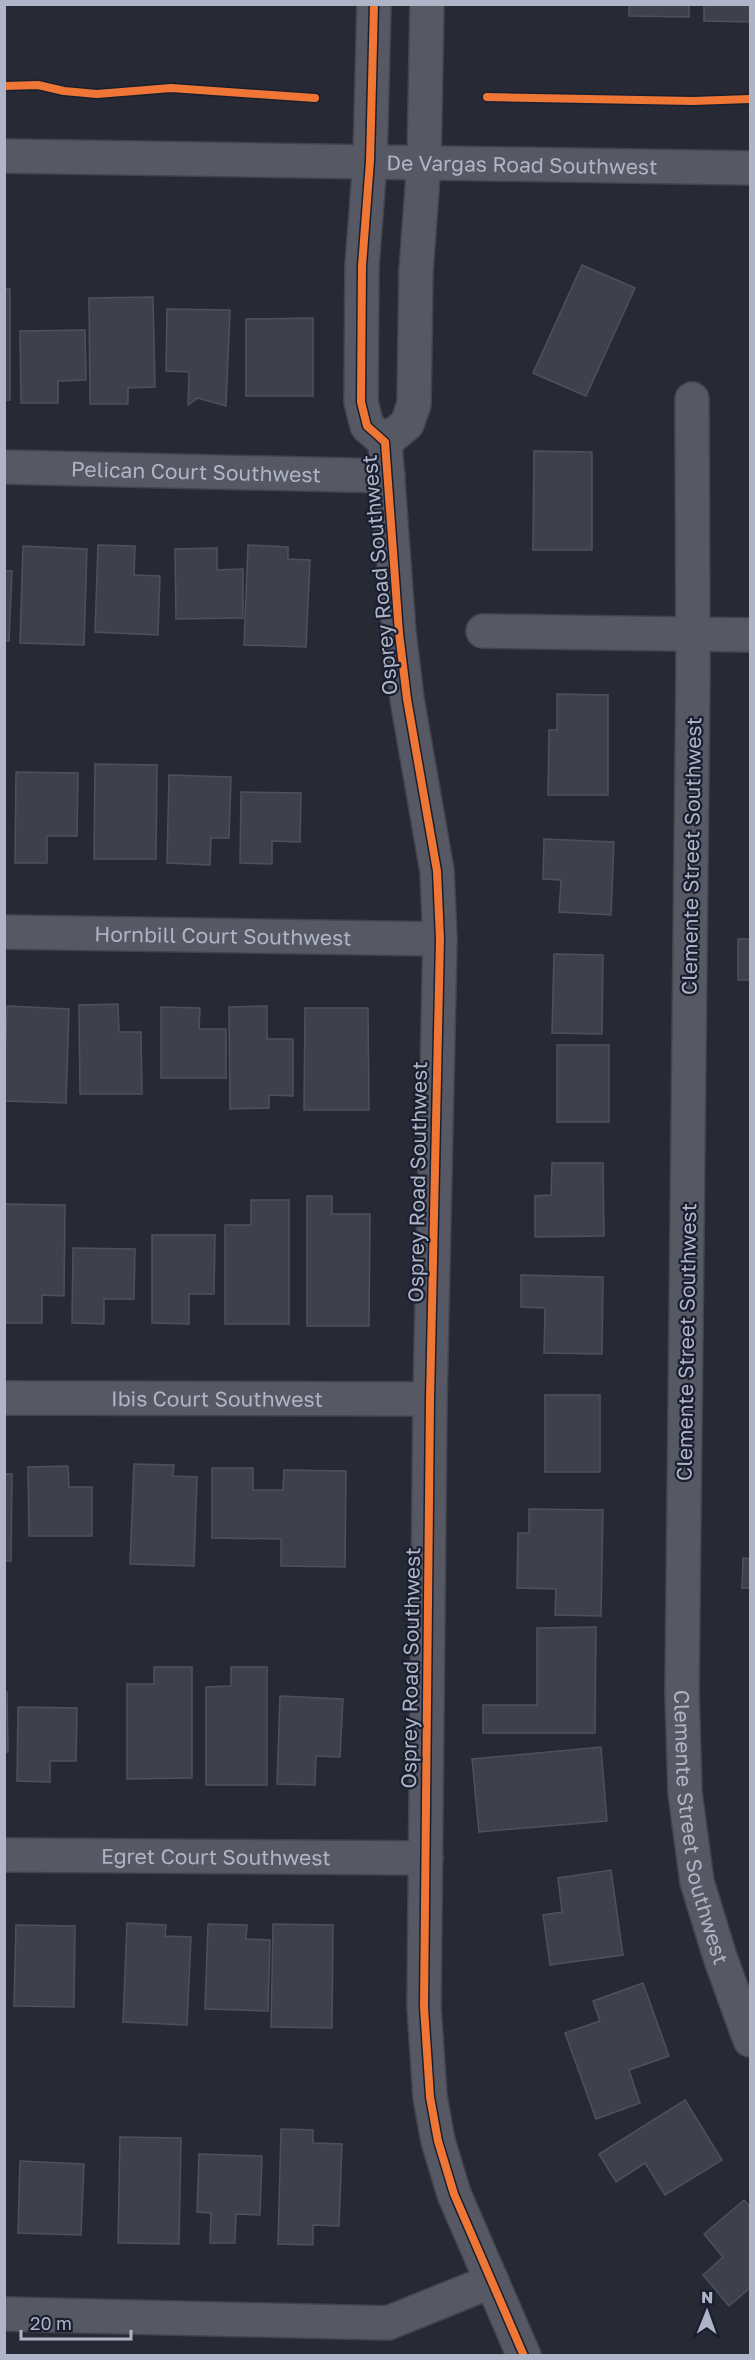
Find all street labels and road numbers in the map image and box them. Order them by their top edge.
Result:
street label: De Vargas Road Southwest [386,149,658,180]
street label: Osprey Road Southwest [356,454,402,696]
street label: Pelican Court Southwest [71,456,321,487]
street label: Clemente Street Southwest [676,717,706,995]
street label: Hornbill Court Southwest [94,920,352,951]
street label: Osprey Road Southwest [402,1061,432,1303]
street label: Clemente Street Southwest [671,1203,701,1481]
street label: Ibis Court Southwest [111,1385,323,1412]
street label: Osprey Road Southwest [395,1547,425,1789]
street label: Clemente Street Southwest [669,1689,735,1968]
street label: Egret Court Southwest [101,1843,331,1870]

